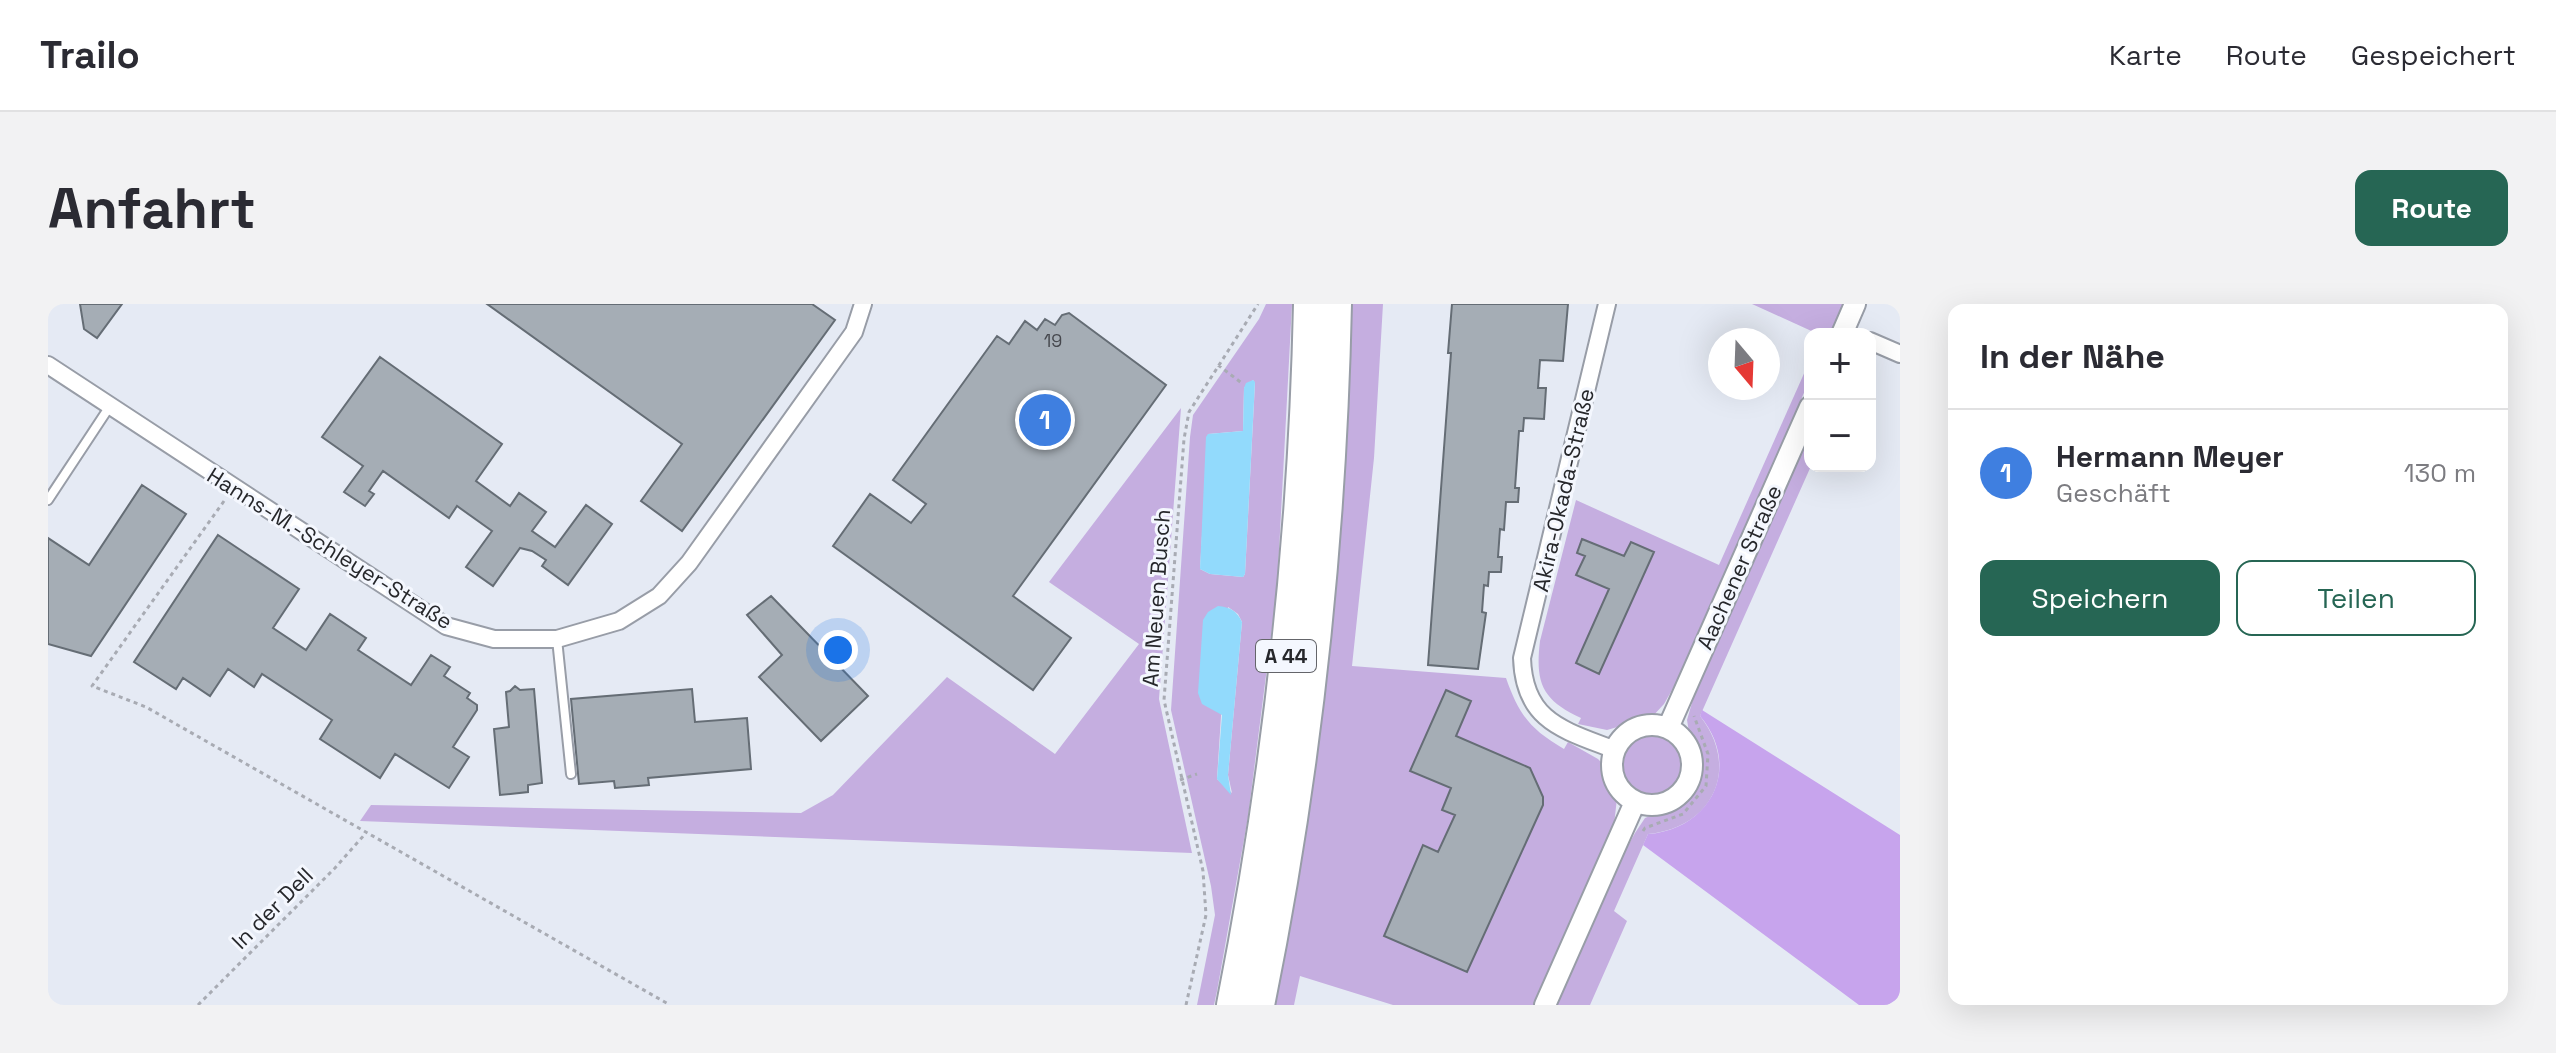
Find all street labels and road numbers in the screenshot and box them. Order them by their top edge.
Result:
street label: Akira-Okada-Straße [1526,386,1600,594]
street label: Hanns-M.-Schleyer-Straße [202,461,458,635]
street label: Aachener Straße [1690,480,1788,654]
street label: Am Neuen Busch [1136,508,1176,688]
road number: A 44 [1256,640,1316,672]
street label: In der Dell [225,861,319,955]

